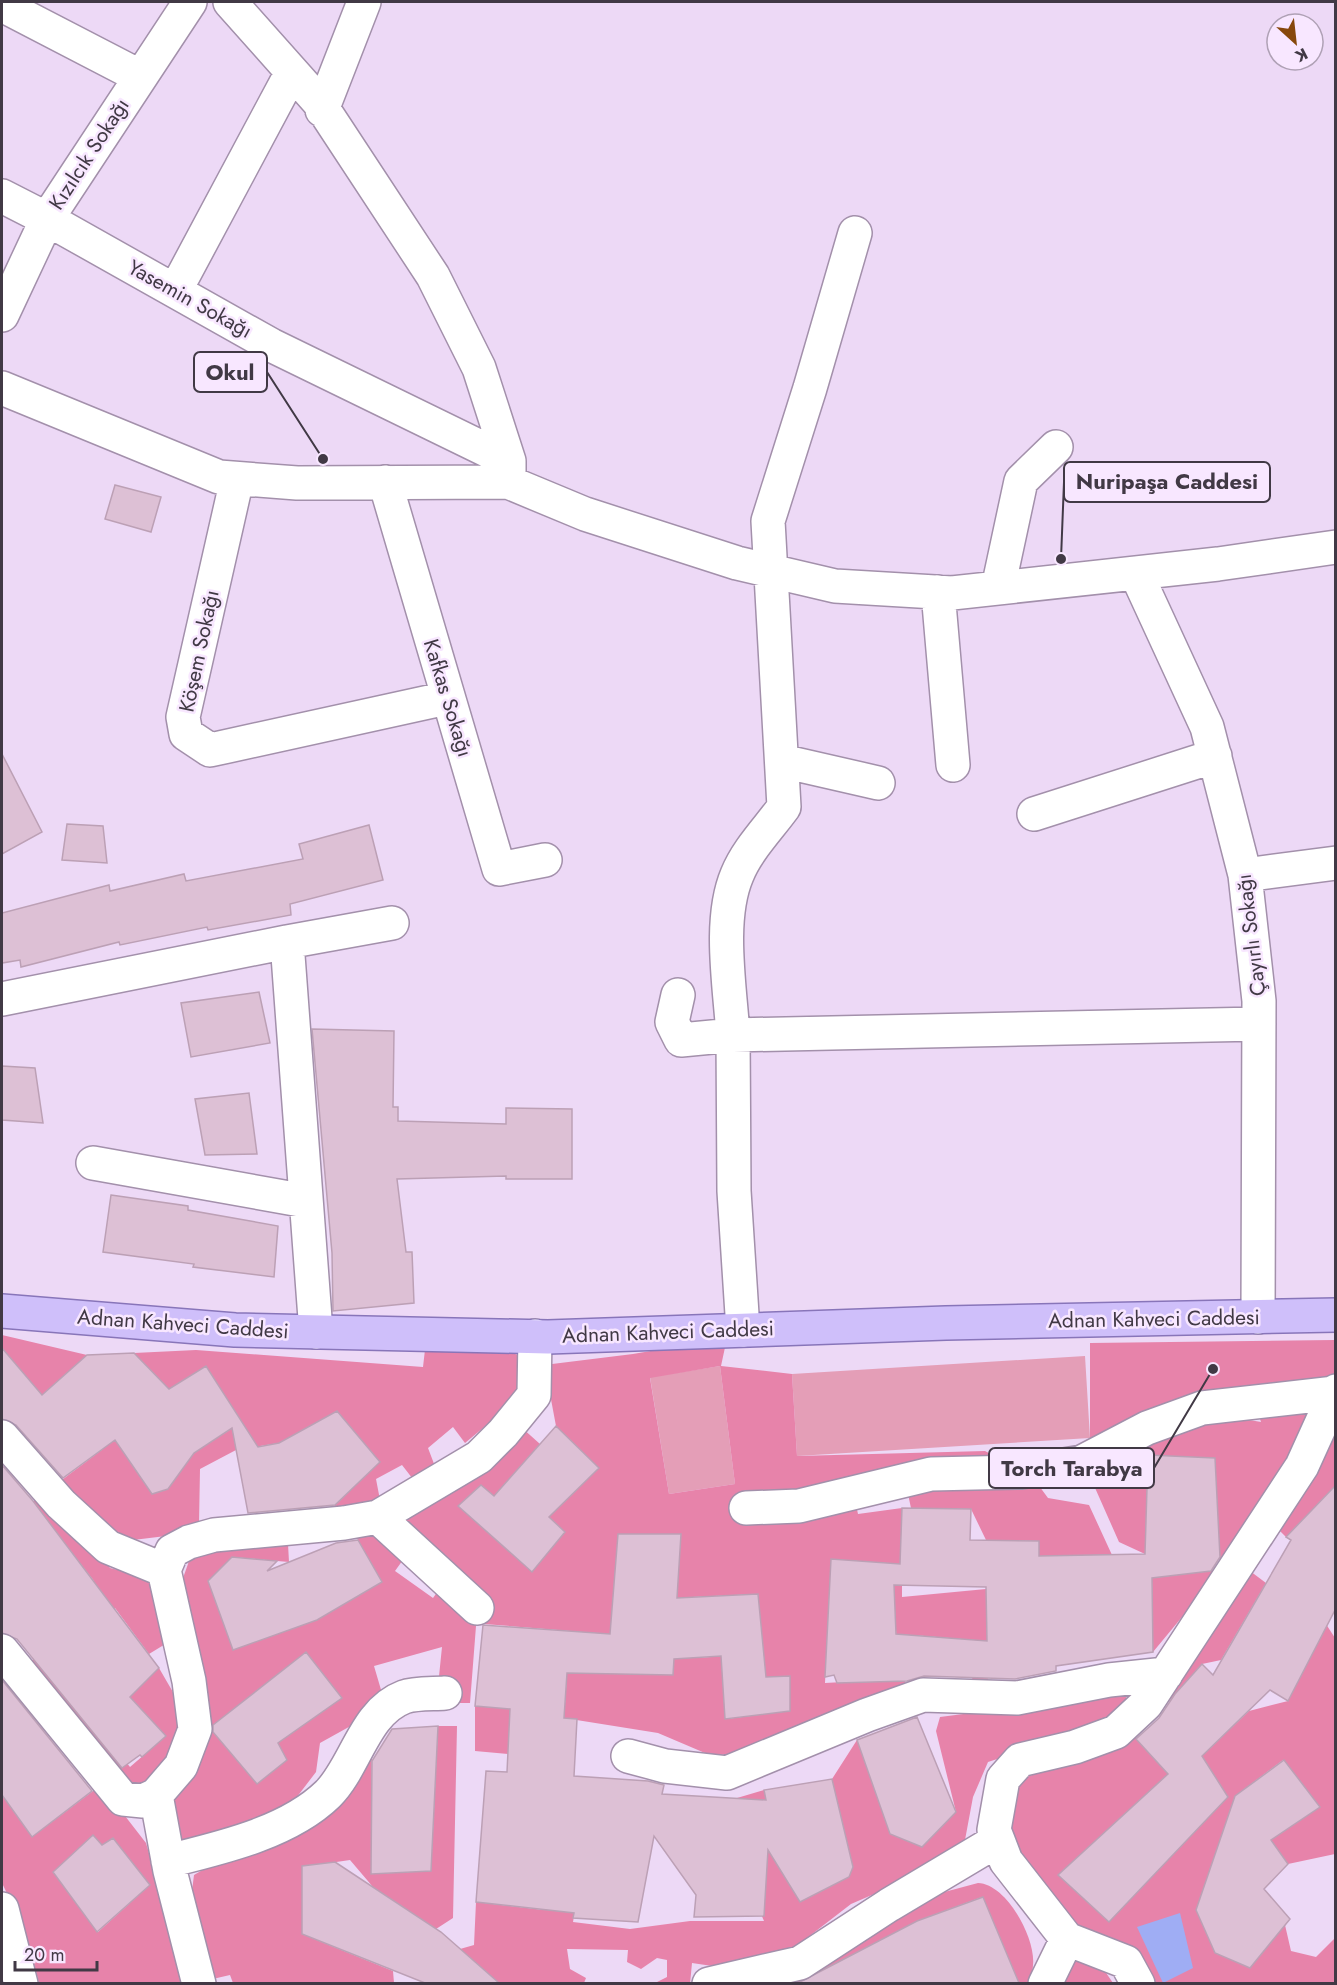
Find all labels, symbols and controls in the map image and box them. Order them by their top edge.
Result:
north arrow [1265,12,1325,72]
text: K [1291,42,1312,68]
street label: Kızılcık Sokağı [42,92,136,216]
street label: Yasemin Sokağı [122,252,258,346]
callout: Okul [194,352,267,392]
text: Okul [205,356,255,388]
callout: Nuripaşa Caddesi [1064,462,1270,502]
text: Nuripaşa Caddesi [1076,465,1258,497]
street label: Köşem Sokağı [171,587,227,715]
street label: Kafkas Sokağı [416,635,480,761]
street label: Çayırlı Sokağı [1229,872,1273,998]
street label: Adnan Kahveci Caddesi [76,1302,290,1346]
street label: Adnan Kahveci Caddesi [1048,1302,1260,1336]
street label: Adnan Kahveci Caddesi [562,1313,774,1351]
callout: Torch Tarabya [989,1448,1154,1488]
text: Torch Tarabya [1001,1452,1143,1484]
scale bar [15,1934,98,1972]
text: 20 m [24,1942,64,1968]

